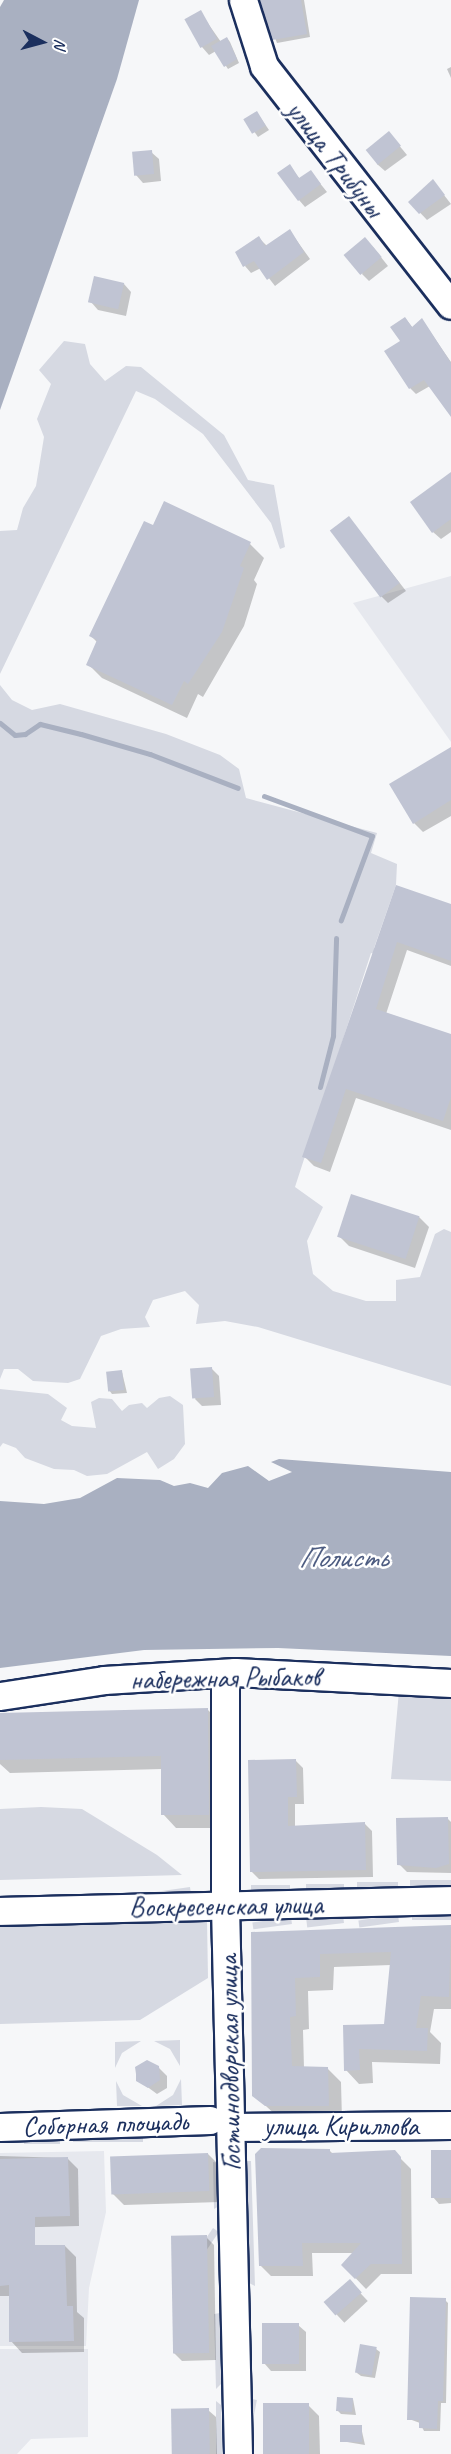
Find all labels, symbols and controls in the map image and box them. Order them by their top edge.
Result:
north arrow [12,12,72,72]
text: N [49,38,70,50]
street label: улица Трибуны [280,95,390,223]
water label: Полисть [298,1539,388,1575]
street label: набережная Рыбаков [130,1660,320,1696]
street label: Воскресенская улица [127,1887,325,1925]
street label: Гостинодворская улица [211,1955,249,2171]
street label: Соборная площадь [22,2104,188,2144]
street label: улица Кириллова [264,2109,418,2143]

